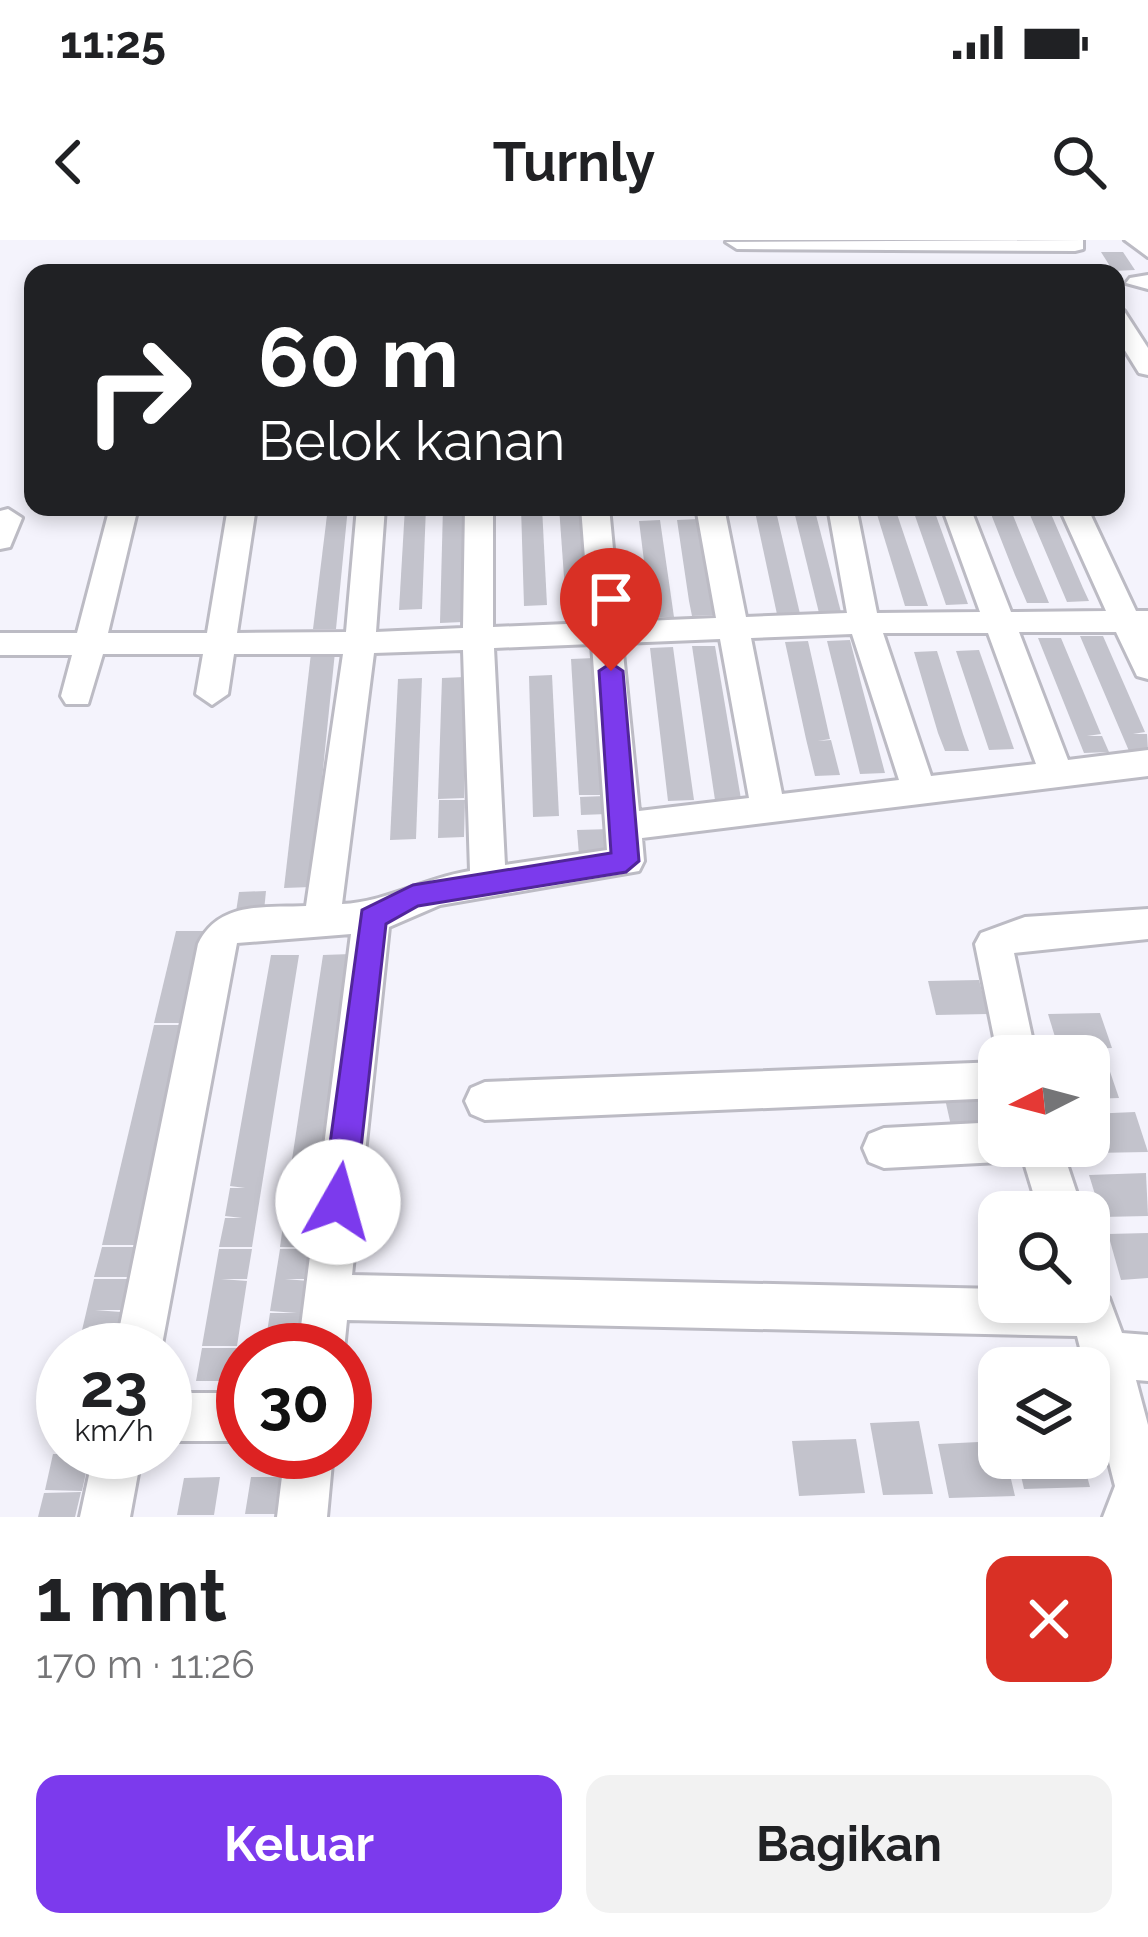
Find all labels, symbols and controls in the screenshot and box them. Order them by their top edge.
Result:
text: 11:25 [60,16,166,69]
icon: back [36,129,102,195]
icon: search [1046,129,1112,195]
text: Turnly [493,130,655,194]
text: 60 m [258,308,459,407]
icon: right [60,312,216,468]
text: Belok kanan [258,409,565,473]
pin [560,548,662,671]
icon: arrive [578,566,644,632]
north arrow [978,1035,1110,1167]
map controls [978,1035,1110,1479]
position arrow [275,1139,401,1265]
button: search [978,1191,1110,1323]
speed limit sign: 30 [216,1323,372,1479]
button: layers [978,1347,1110,1479]
text: 23 [80,1351,148,1421]
text: km/h [74,1413,154,1448]
text: 1 mnt [36,1553,227,1638]
button: close [986,1556,1112,1682]
text: 170 m · 11:26 [36,1641,255,1687]
button: Keluar [36,1775,562,1913]
button: Bagikan [586,1775,1112,1913]

